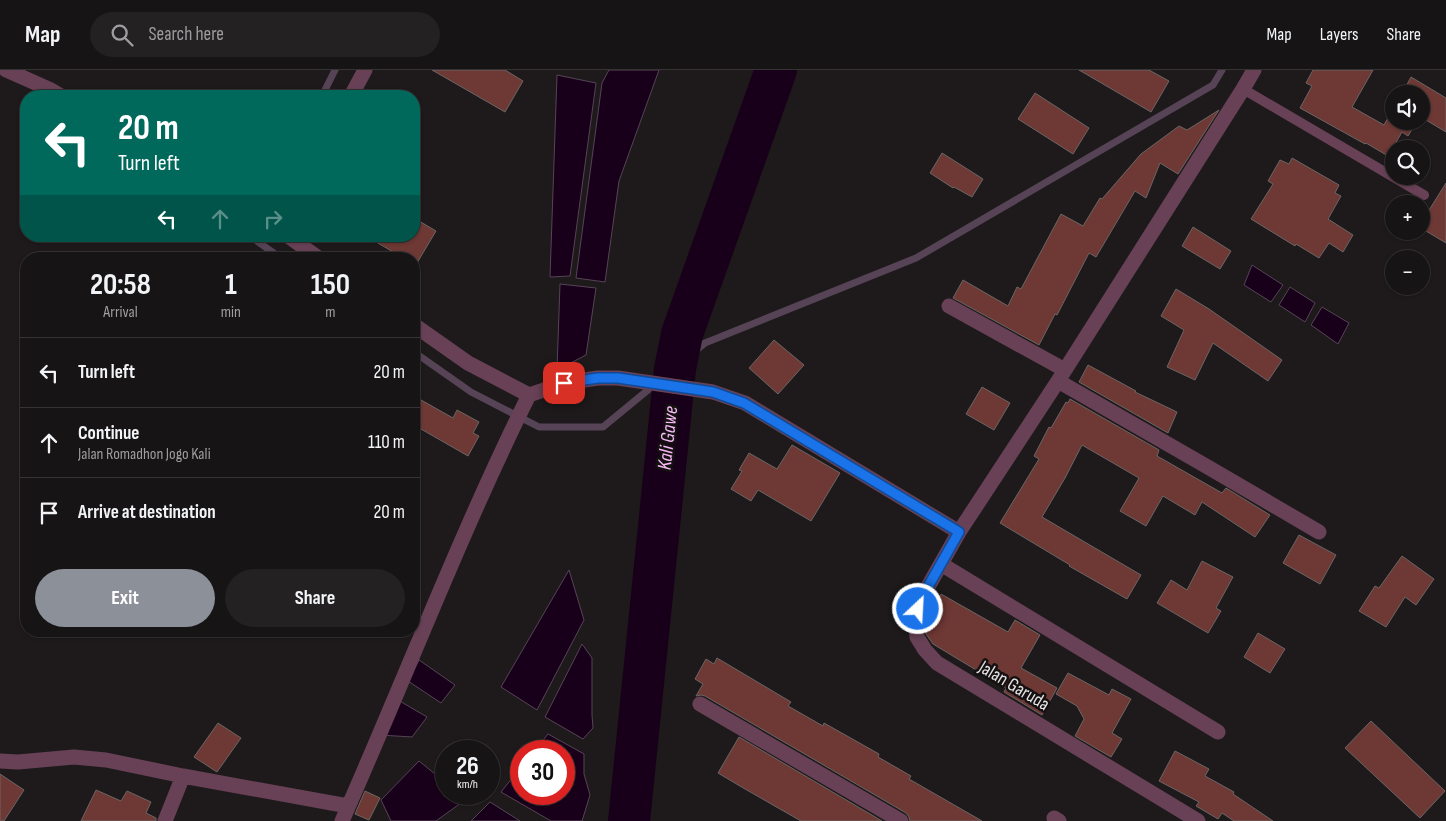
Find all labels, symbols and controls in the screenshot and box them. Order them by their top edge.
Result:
search box [90,12,440,57]
text: Map [25,20,60,49]
icon: search [108,21,136,49]
text: Search here [148,23,224,46]
text: Map [1267,24,1292,45]
text: Layers [1320,24,1359,45]
text: Share [1387,24,1421,45]
map controls [1385,85,1430,295]
button: sound [1385,85,1430,130]
text: 20 m [118,107,179,150]
icon: left [35,110,100,175]
button: search [1385,140,1430,185]
text: Turn left [118,150,180,177]
button: + [1385,195,1430,240]
icon: left [153,205,181,233]
icon: ahead [206,205,234,233]
icon: right [259,205,287,233]
button: − [1385,250,1430,295]
text: 20:58 [90,267,151,303]
text: 1 [225,267,237,303]
text: 150 [311,267,350,303]
text: Arrival [103,303,138,322]
text: min [221,303,241,322]
text: m [325,303,336,322]
icon: left [35,359,63,387]
text: Turn left [78,361,135,384]
text: 20 m [373,361,405,384]
pin [543,362,585,404]
icon: arrive [550,369,578,397]
water label: Kali Gawe [653,405,683,471]
text: Continue [78,422,139,445]
icon: ahead [35,429,63,457]
text: 110 m [368,431,405,454]
text: Jalan Romadhon Jogo Kali [78,445,211,464]
icon: arrive [35,499,63,527]
text: Arrive at destination [78,501,216,524]
text: 20 m [373,501,405,524]
button: Exit [35,569,215,627]
button: Share [225,569,405,627]
position arrow [891,582,943,634]
street label: Jalan Garuda [974,655,1054,716]
speed limit sign: 30 [510,740,575,805]
text: 26 [456,751,479,782]
text: km/h [457,777,478,792]

